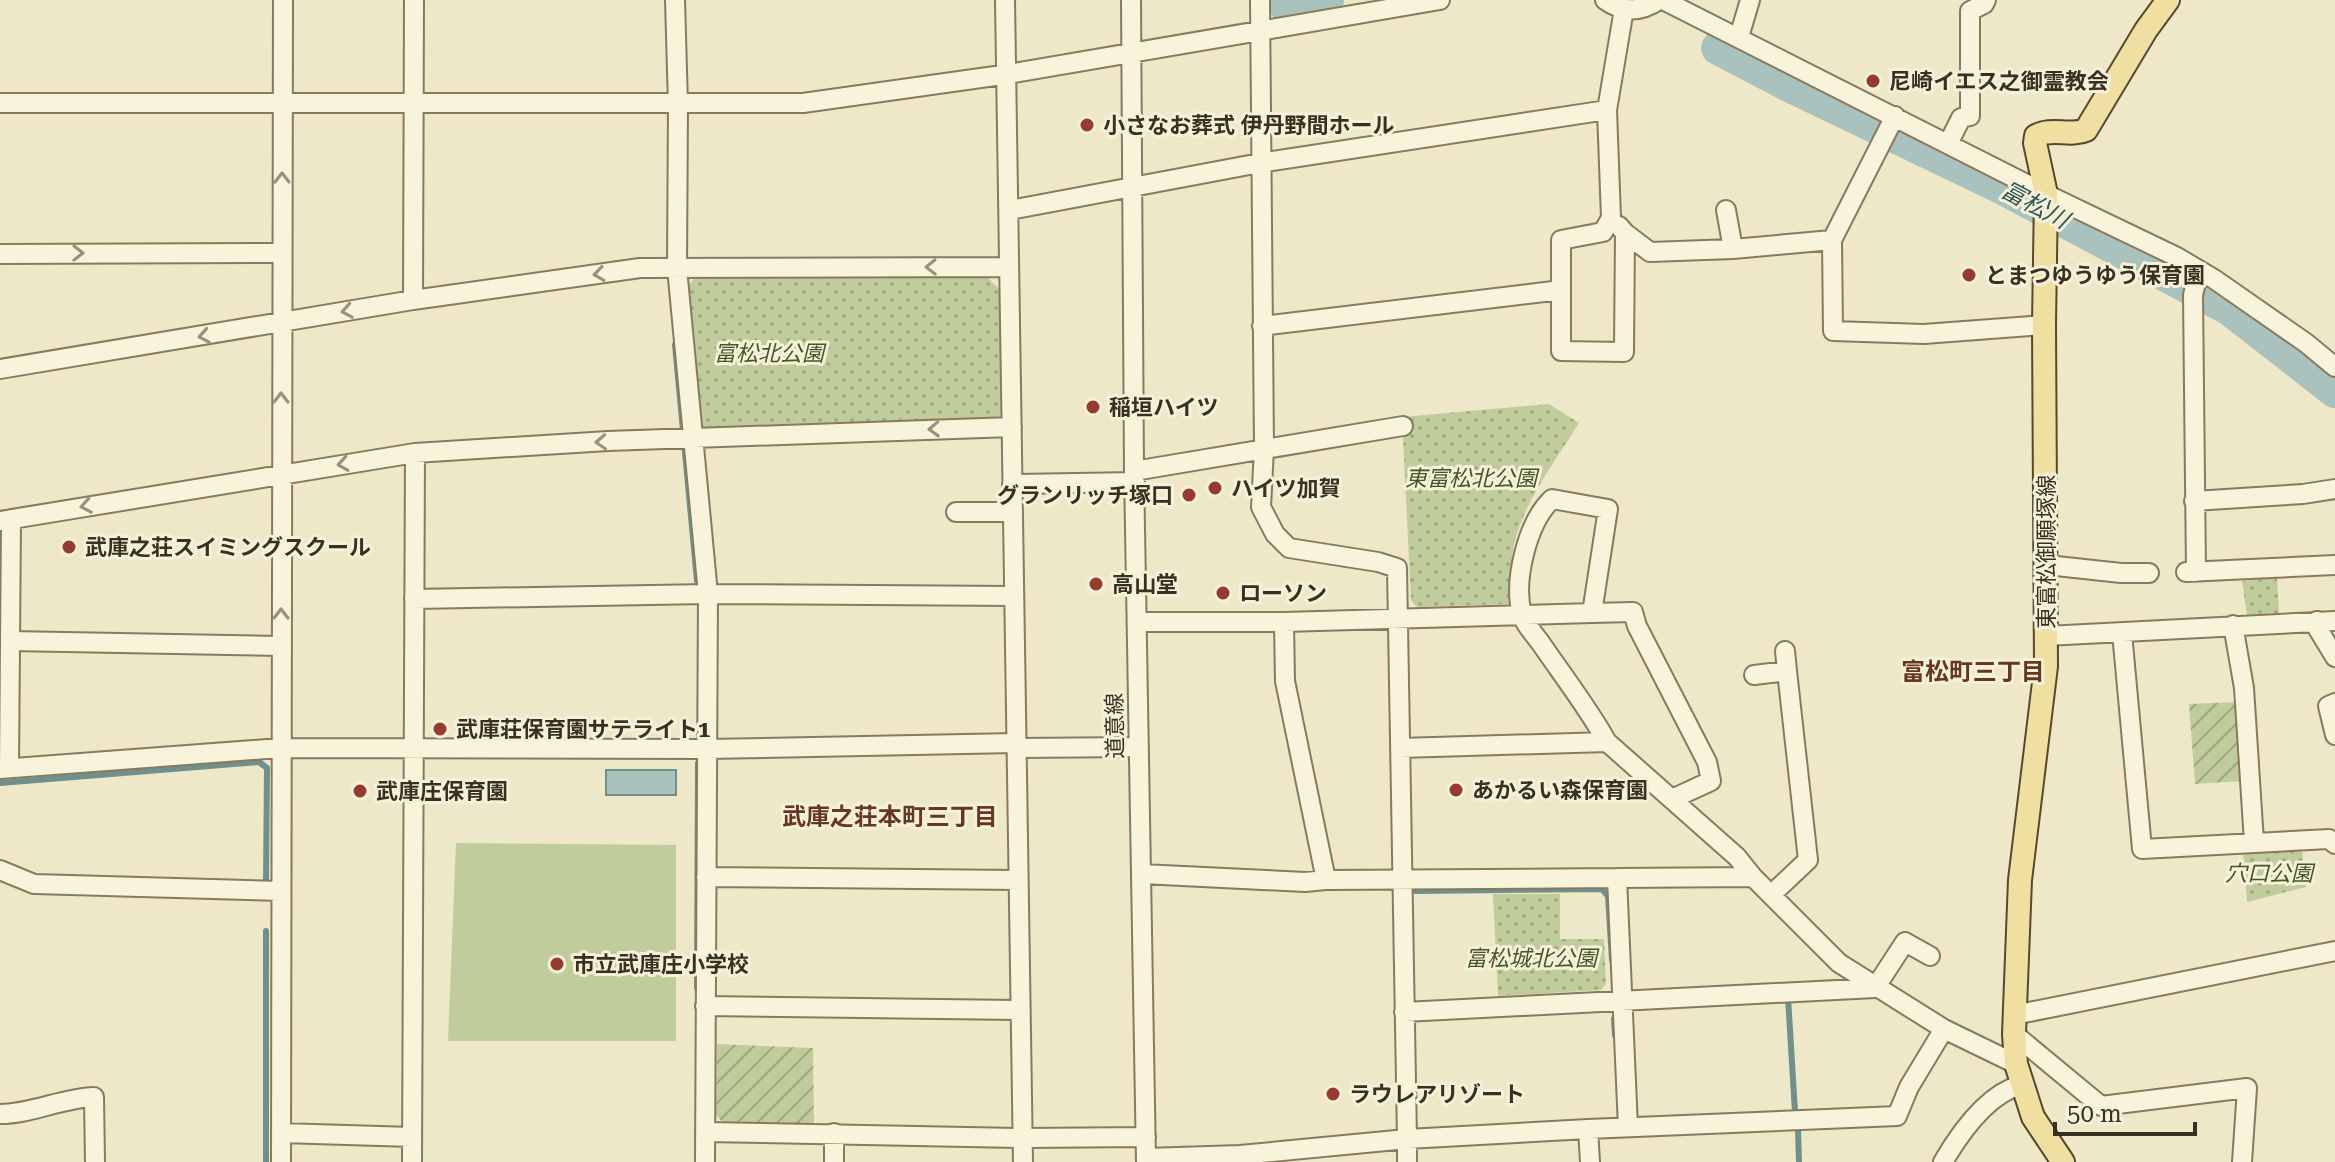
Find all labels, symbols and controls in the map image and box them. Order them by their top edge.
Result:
place label: 尼崎イエス之御霊教会 [1889,69,2109,94]
marker: 尼崎イエス之御霊教会 [1864,72,1882,90]
place label: 小さなお葬式 伊丹野間ホール [1103,113,1395,138]
marker: 小さなお葬式 伊丹野間ホール [1078,116,1096,134]
one-way arrow [273,171,291,184]
water label: 富松川 [1997,176,2076,236]
one-way arrow [72,245,85,262]
one-way arrow [924,258,937,276]
place label: とまつゆうゆう保育園 [1985,263,2205,288]
one-way arrow [592,265,606,282]
marker: とまつゆうゆう保育園 [1960,266,1978,284]
one-way arrow [340,302,354,319]
one-way arrow [197,326,211,343]
park label: 富松北公園 [714,341,827,366]
one-way arrow [272,391,290,404]
place label: 稲垣ハイツ [1109,395,1219,420]
marker: 稲垣ハイツ [1084,398,1102,416]
one-way arrow [927,421,940,438]
one-way arrow [594,433,607,450]
one-way arrow [336,455,350,472]
park label: 東富松北公園 [1405,466,1540,491]
street label: 東富松御願塚線 [2034,475,2059,629]
place label: ハイツ加賀 [1231,476,1341,501]
marker: ハイツ加賀 [1206,479,1224,497]
place label: グランリッチ塚口 [997,483,1173,508]
marker: グランリッチ塚口 [1180,486,1198,504]
one-way arrow [79,497,93,514]
place label: 武庫之荘スイミングスクール [85,535,371,560]
marker: 武庫之荘スイミングスクール [60,538,78,556]
place label: 高山堂 [1112,572,1178,597]
marker: 高山堂 [1087,575,1105,593]
place label: ローソン [1239,581,1327,606]
marker: ローソン [1214,584,1232,602]
one-way arrow [272,607,290,620]
district label: 富松町三丁目 [1901,658,2045,686]
street label: 道意線 [1102,693,1128,759]
place label: 武庫荘保育園サテライト1 [456,717,710,742]
marker: 武庫荘保育園サテライト1 [431,720,449,738]
place label: あかるい森保育園 [1472,778,1648,803]
place label: 武庫庄保育園 [376,779,508,804]
marker: あかるい森保育園 [1447,781,1465,799]
marker: 武庫庄保育園 [351,782,369,800]
district label: 武庫之荘本町三丁目 [782,803,998,831]
park label: 穴口公園 [2225,861,2316,886]
park label: 富松城北公園 [1465,946,1600,971]
place label: 市立武庫庄小学校 [573,952,749,977]
marker: 市立武庫庄小学校 [548,955,566,973]
place label: ラウレアリゾート [1349,1082,1525,1107]
marker: ラウレアリゾート [1324,1085,1342,1103]
scale bar [2055,1086,2195,1136]
text: 50 m [2067,1100,2122,1128]

